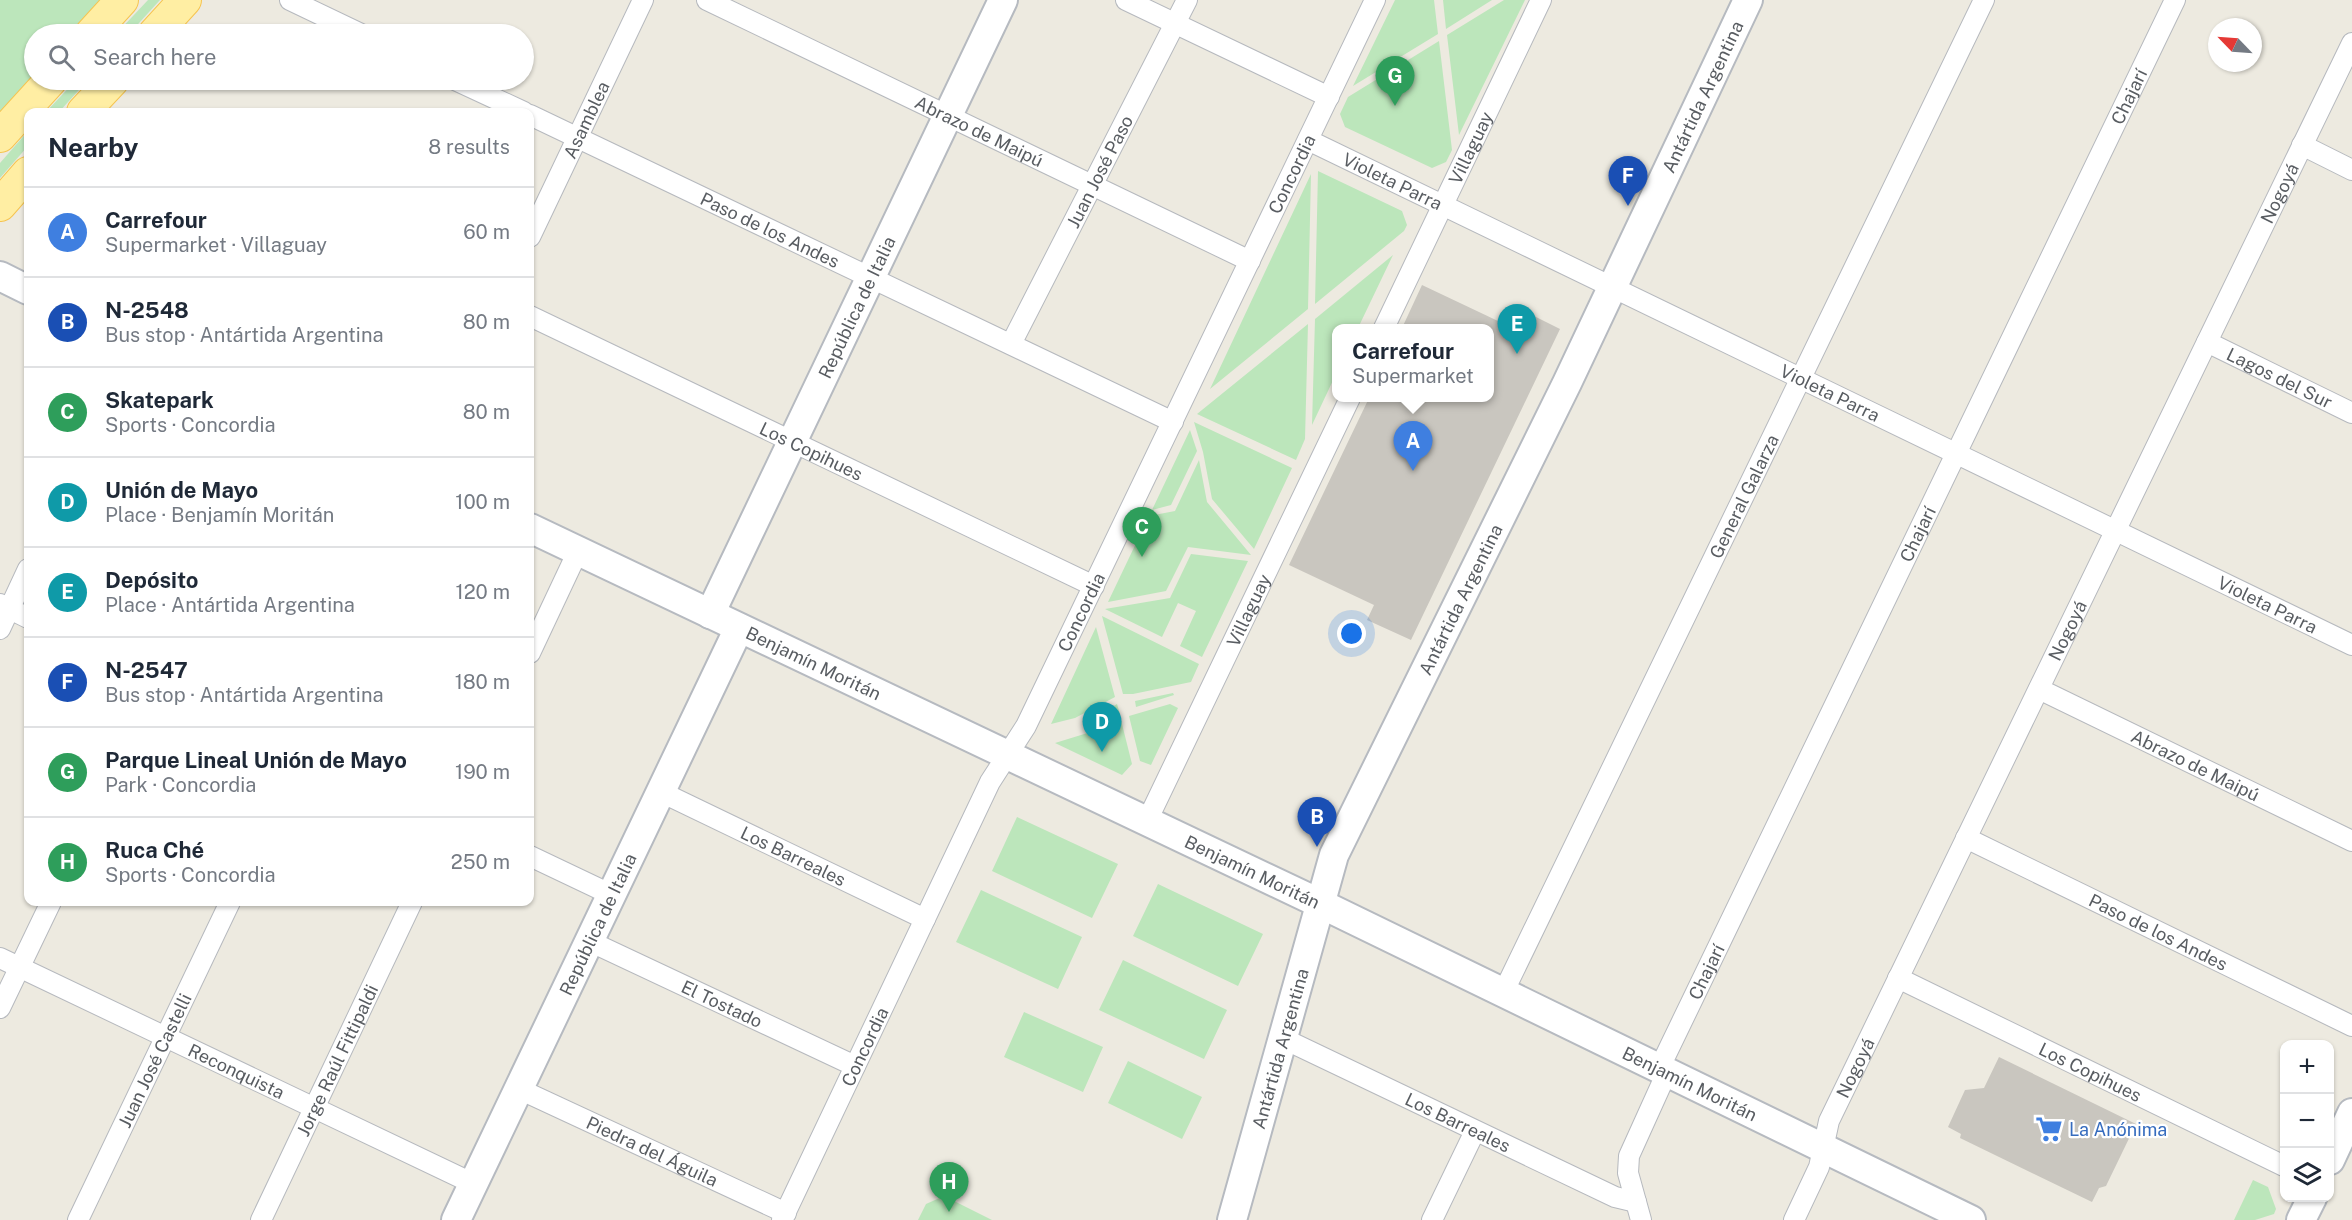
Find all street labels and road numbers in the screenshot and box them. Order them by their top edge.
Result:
street label: Antártida Argentina [1657,17,1747,176]
street label: Chajarí [2106,65,2151,127]
street label: Asamblea [559,78,613,162]
street label: Abrazo de Maipú [912,91,1047,171]
street label: Villaguay [1444,108,1497,187]
street label: Juan José Paso [1062,112,1137,231]
street label: Concordia [1263,131,1319,217]
street label: Violeta Parra [1339,148,1446,214]
street label: Nogoyá [2256,160,2303,226]
street label: Paso de los Andes [697,188,843,272]
street label: República de Italia [814,233,899,381]
street label: Lagos del Sur [2224,343,2336,412]
street label: Violeta Parra [1777,360,1883,425]
street label: Los Copihues [757,417,866,484]
street label: General Galarza [1705,431,1782,562]
street label: Chajarí [1895,502,1940,565]
street label: Antártida Argentina [1414,521,1506,678]
street label: Concordia [1053,569,1109,655]
street label: Villaguay [1222,570,1275,650]
street label: Violeta Parra [2215,571,2321,637]
street label: Nogoyá [2044,597,2090,664]
street label: Benjamín Moritán [743,622,885,704]
street label: Abrazo de Maipú [2128,725,2263,805]
street label: Los Barreales [738,822,849,890]
street label: Benjamín Moritán [1182,830,1323,912]
street label: República de Italia [555,850,640,998]
street label: Paso de los Andes [2086,889,2231,974]
street label: Chajarí [1684,940,1728,1003]
street label: Antártida Argentina [1248,966,1312,1131]
street label: El Tostado [678,975,766,1032]
street label: Jorge Raúl Fittipaldi [292,981,382,1139]
street label: Juan José Castelli [113,990,195,1131]
street label: Concordia [837,1004,892,1089]
street label: Nogoyá [1831,1034,1878,1101]
street label: Los Copihues [2036,1038,2145,1106]
street label: Reconquista [185,1039,288,1103]
street label: Benjamín Moritán [1619,1042,1761,1125]
street label: Los Barreales [1402,1088,1514,1156]
street label: Piedra del Águila [583,1111,721,1190]

